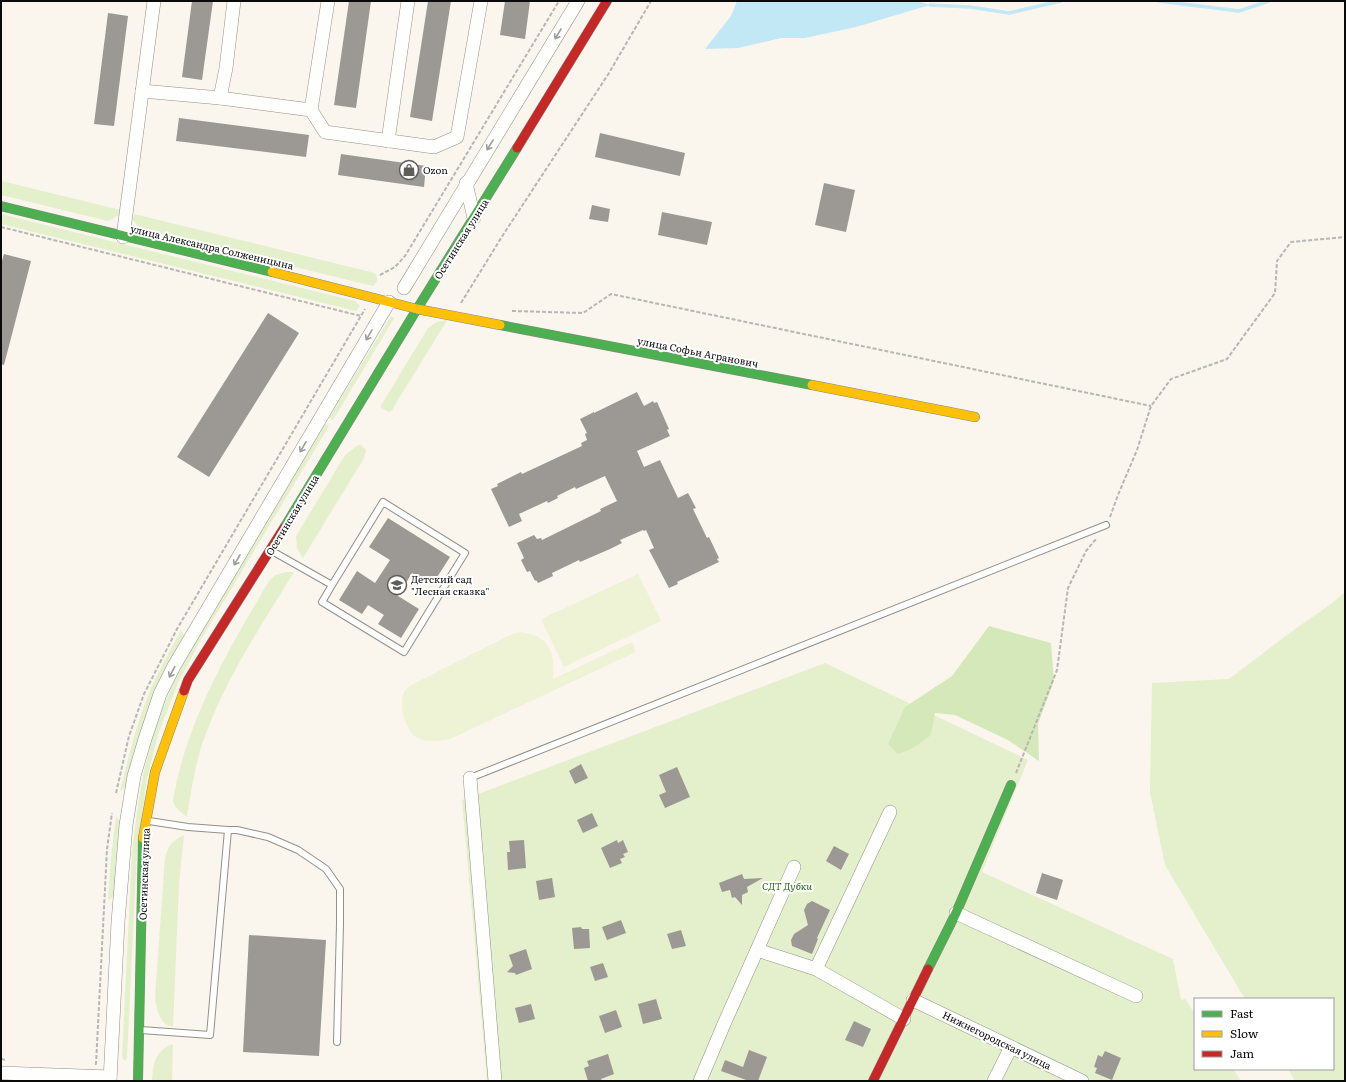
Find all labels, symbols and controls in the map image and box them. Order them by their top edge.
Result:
one-way arrow [553,28,561,40]
one-way arrow [486,140,495,151]
shop icon: Ozon [398,159,420,181]
place label: Ozon [423,162,448,177]
street label: Осетинская улица [430,195,492,282]
street label: улица Александра Солженицына [129,220,296,273]
one-way arrow [364,329,372,341]
street label: улица Софьи Агранович [636,332,760,371]
one-way arrow [299,441,307,453]
street label: Осетинская улица [261,471,322,558]
one-way arrow [233,553,241,565]
place label: Детский сад "Лесная сказка" [411,571,490,598]
school or university icon: Детский сад "Лесная сказка" [386,574,408,596]
one-way arrow [167,666,175,678]
street label: Осетинская улица [134,827,153,920]
park label: СДТ Дубки [762,878,812,893]
legend [1194,998,1334,1070]
text: Fast [1230,1004,1254,1022]
street label: Нижнегородская улица [940,1007,1055,1073]
text: Slow [1230,1024,1259,1042]
text: Jam [1230,1044,1255,1062]

